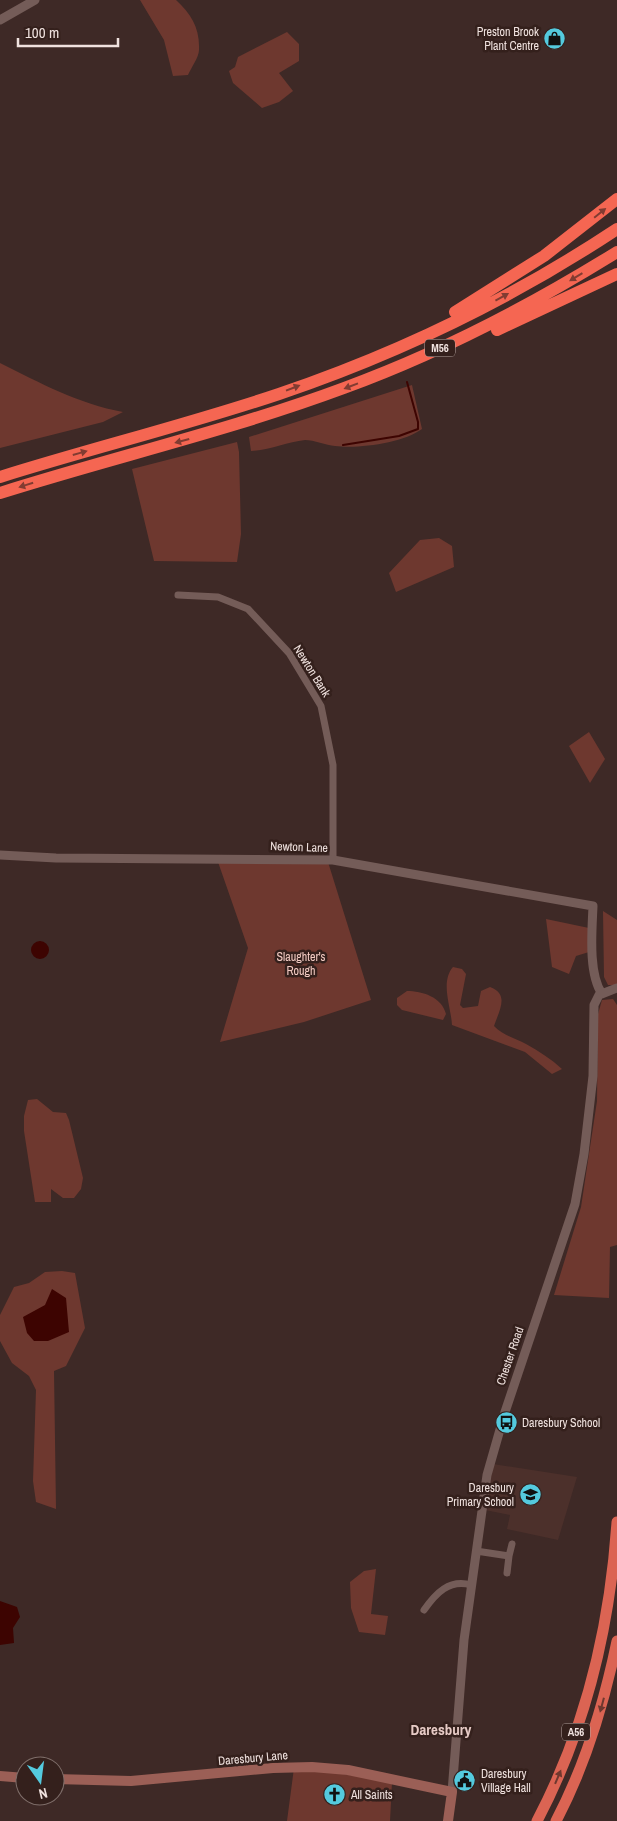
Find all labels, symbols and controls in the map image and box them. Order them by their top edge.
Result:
scale bar [18,15,118,47]
text: 100 m [25,22,59,43]
place label: Preston Brook Plant Centre [477,24,539,54]
shop icon: Preston Brook Plant Centre [543,27,567,51]
one-way arrow [593,207,606,218]
one-way arrow [569,273,582,282]
one-way arrow [494,293,509,301]
road number: M56 [425,339,455,356]
one-way arrow [344,382,358,390]
one-way arrow [286,384,300,392]
one-way arrow [175,437,190,445]
one-way arrow [73,448,88,456]
one-way arrow [18,482,33,489]
street label: Newton Bank [290,642,334,700]
street label: Newton Lane [270,838,328,856]
park label: Slaughter's Rough [277,949,326,979]
street label: Chester Road [493,1325,527,1387]
bus stop icon: Daresbury School [494,1411,518,1435]
place label: Daresbury School [522,1415,600,1431]
place label: Daresbury Primary School [447,1480,514,1510]
school or university icon: Daresbury Primary School [518,1483,542,1507]
one-way arrow [598,1698,606,1713]
district label: Daresbury [411,1719,472,1740]
road number: A56 [562,1724,590,1740]
street label: Daresbury Lane [217,1747,289,1769]
north arrow [15,1756,65,1806]
place label: Daresbury Village Hall [481,1766,531,1796]
public building icon: Daresbury Village Hall [453,1769,477,1793]
one-way arrow [555,1770,563,1784]
church icon: All Saints [323,1783,347,1807]
text: N [37,1784,49,1803]
place label: All Saints [350,1787,393,1803]

